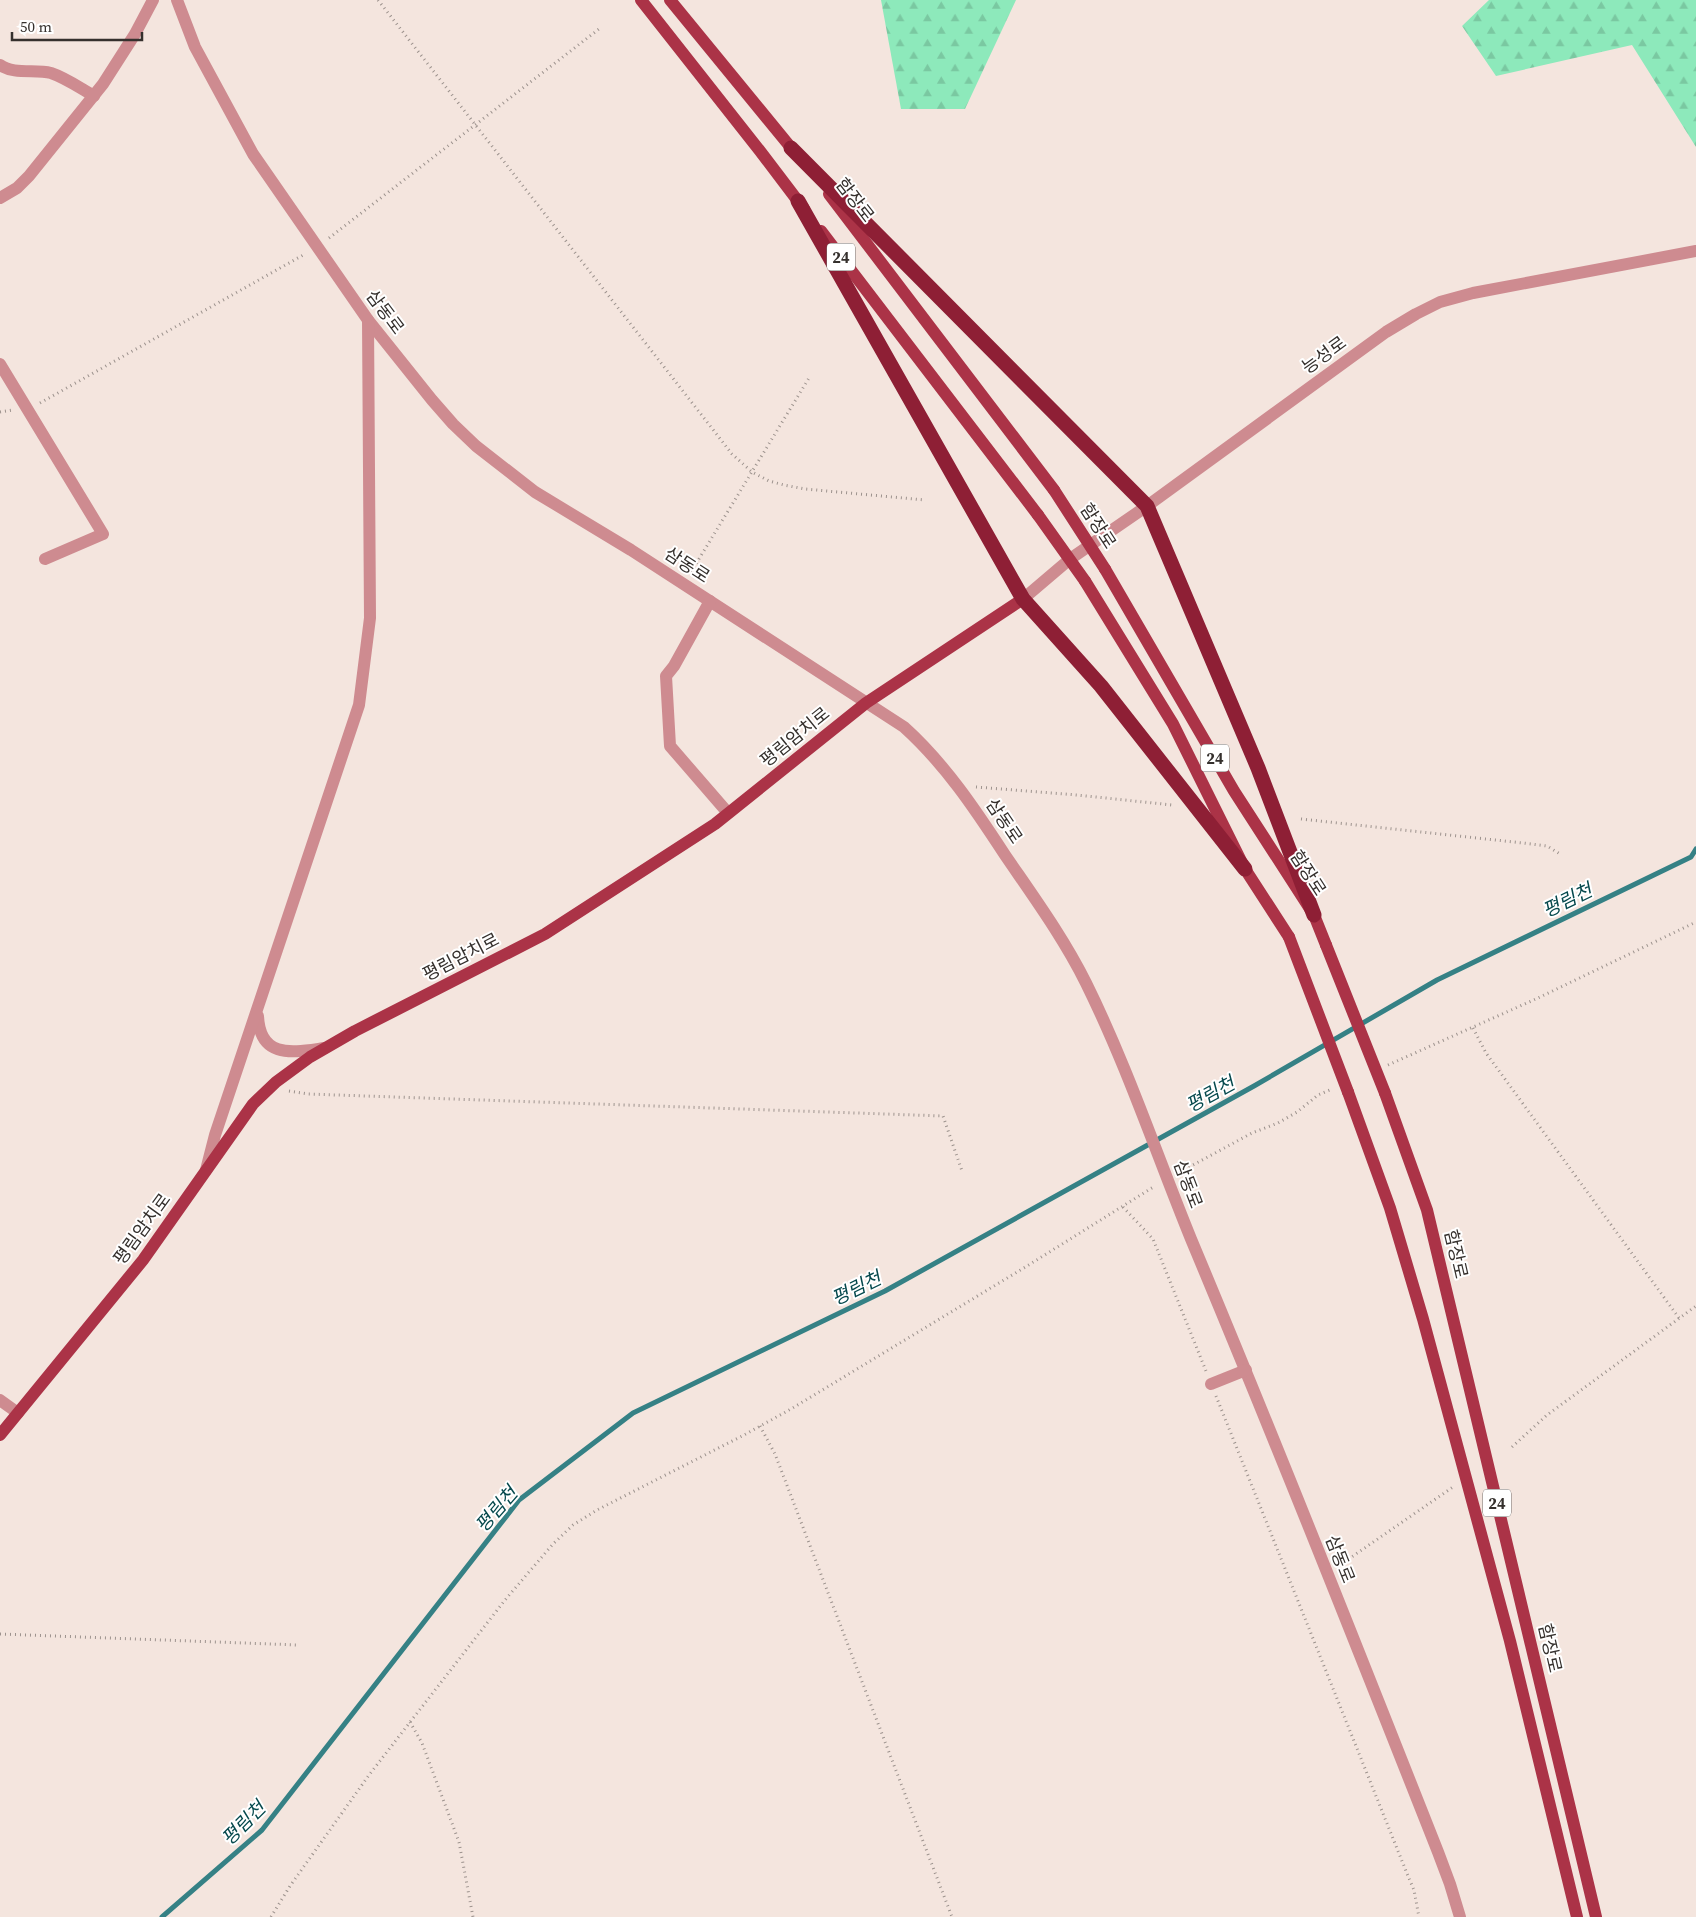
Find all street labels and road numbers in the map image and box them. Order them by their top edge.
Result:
street label: 함장로 [830,172,881,227]
road number: 24 [827,243,855,270]
street label: 삼동로 [360,284,410,339]
street label: 능성로 [1296,330,1351,379]
street label: 함장로 [1074,498,1122,553]
street label: 삼동로 [660,541,715,589]
street label: 평림암치로 [755,701,835,772]
road number: 24 [1201,744,1229,771]
street label: 삼동로 [980,793,1029,848]
street label: 함장로 [1284,845,1332,900]
street label: 평림암치로 [418,927,503,986]
street label: 삼동로 [1168,1156,1209,1211]
street label: 평림암치로 [107,1188,176,1270]
street label: 함장로 [1439,1227,1474,1281]
road number: 24 [1483,1490,1511,1516]
street label: 삼동로 [1320,1531,1361,1587]
street label: 함장로 [1533,1621,1568,1675]

